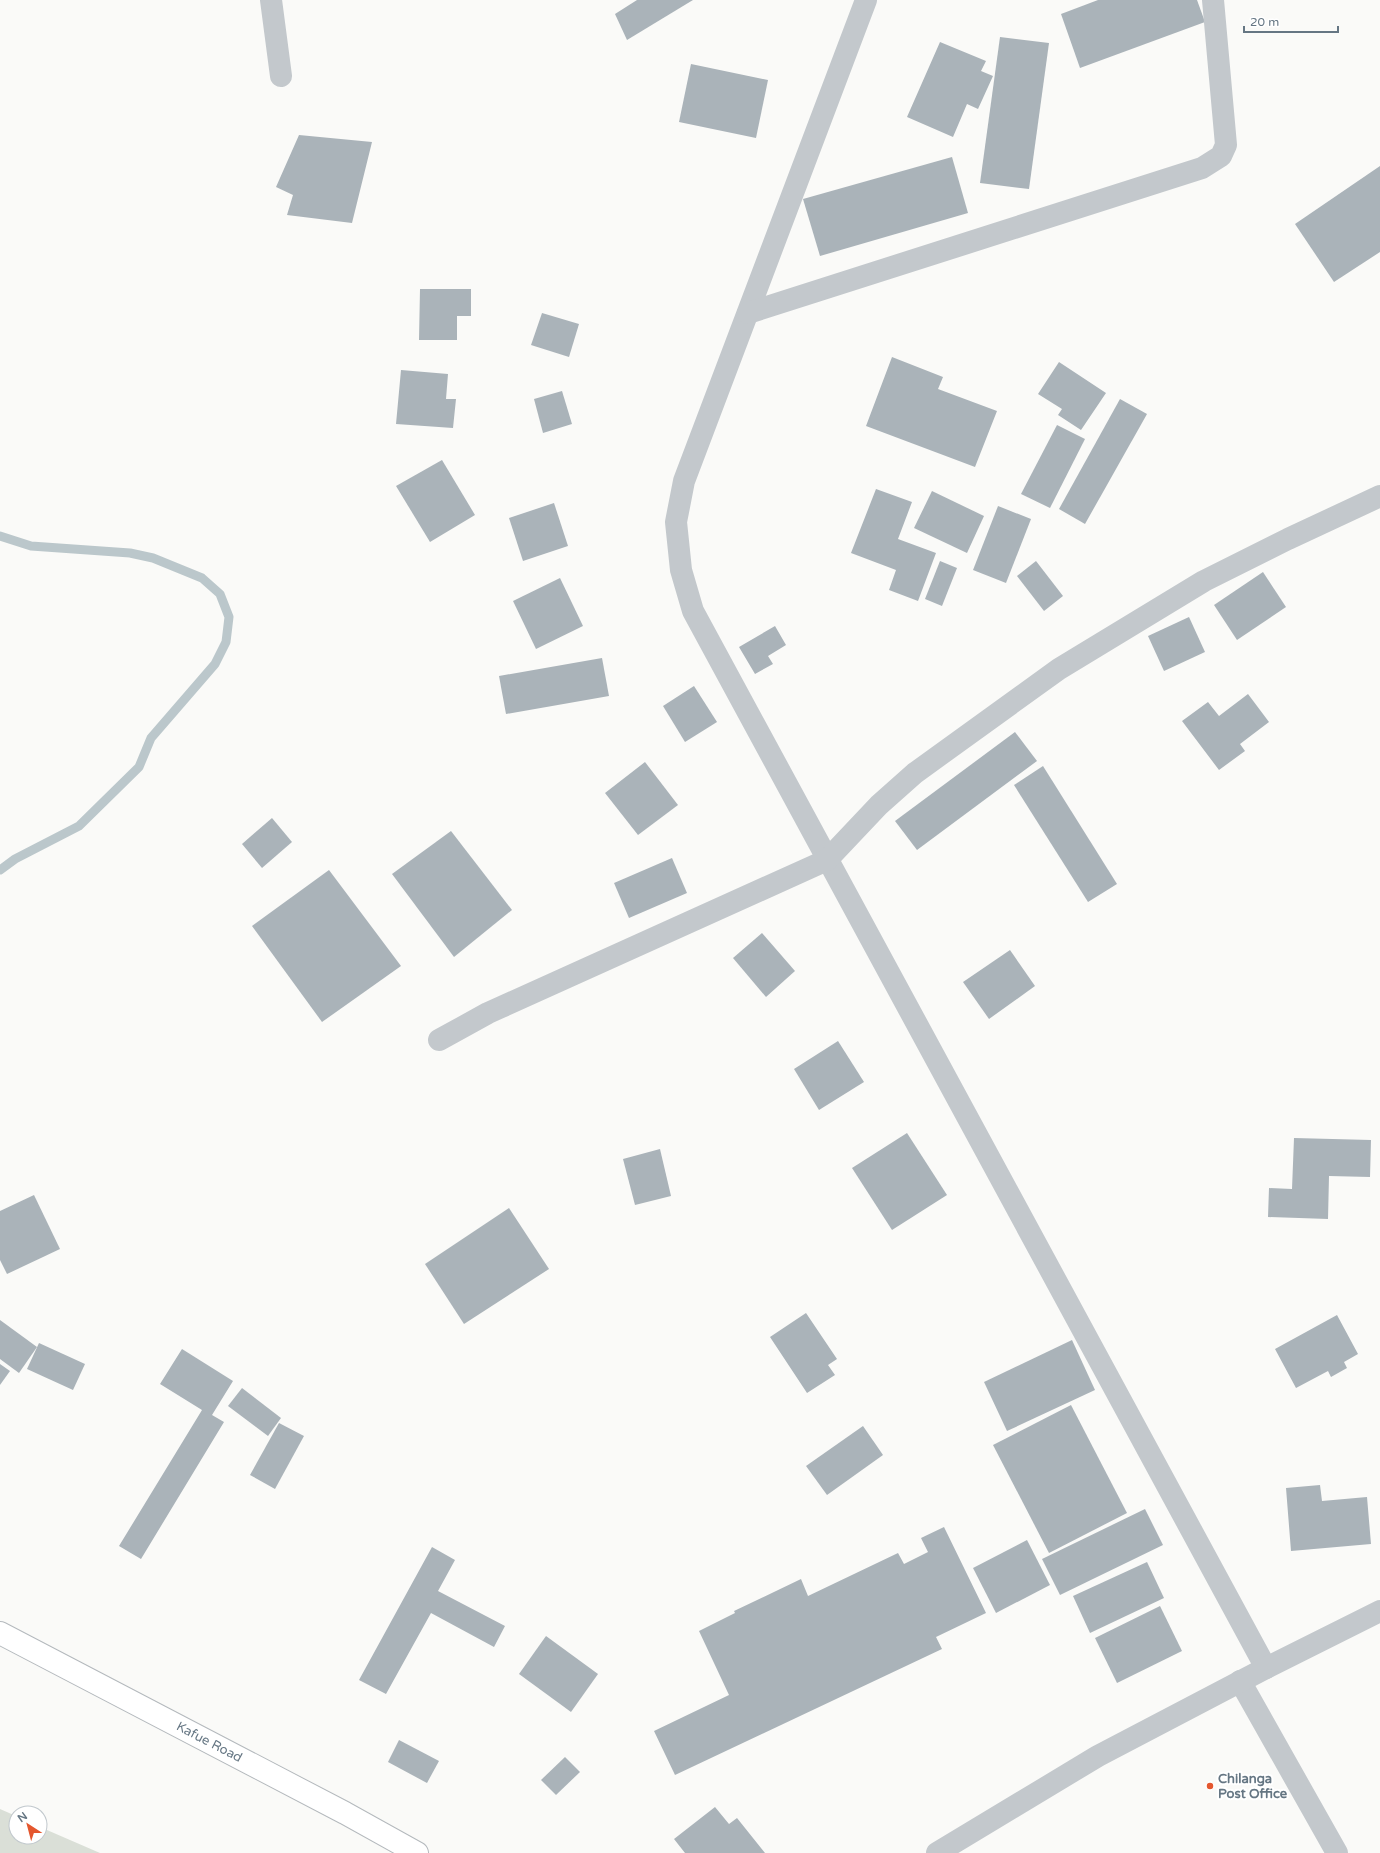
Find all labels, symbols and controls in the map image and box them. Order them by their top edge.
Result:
scale bar [1244,8,1338,34]
text: 20 m [1250,15,1279,29]
street label: Kafue Road [174,1718,245,1766]
place label: Chilanga Post Office [1218,1771,1288,1802]
marker: Chilanga Post Office [1205,1781,1215,1791]
north arrow [8,1805,48,1845]
text: N [15,1809,30,1825]

